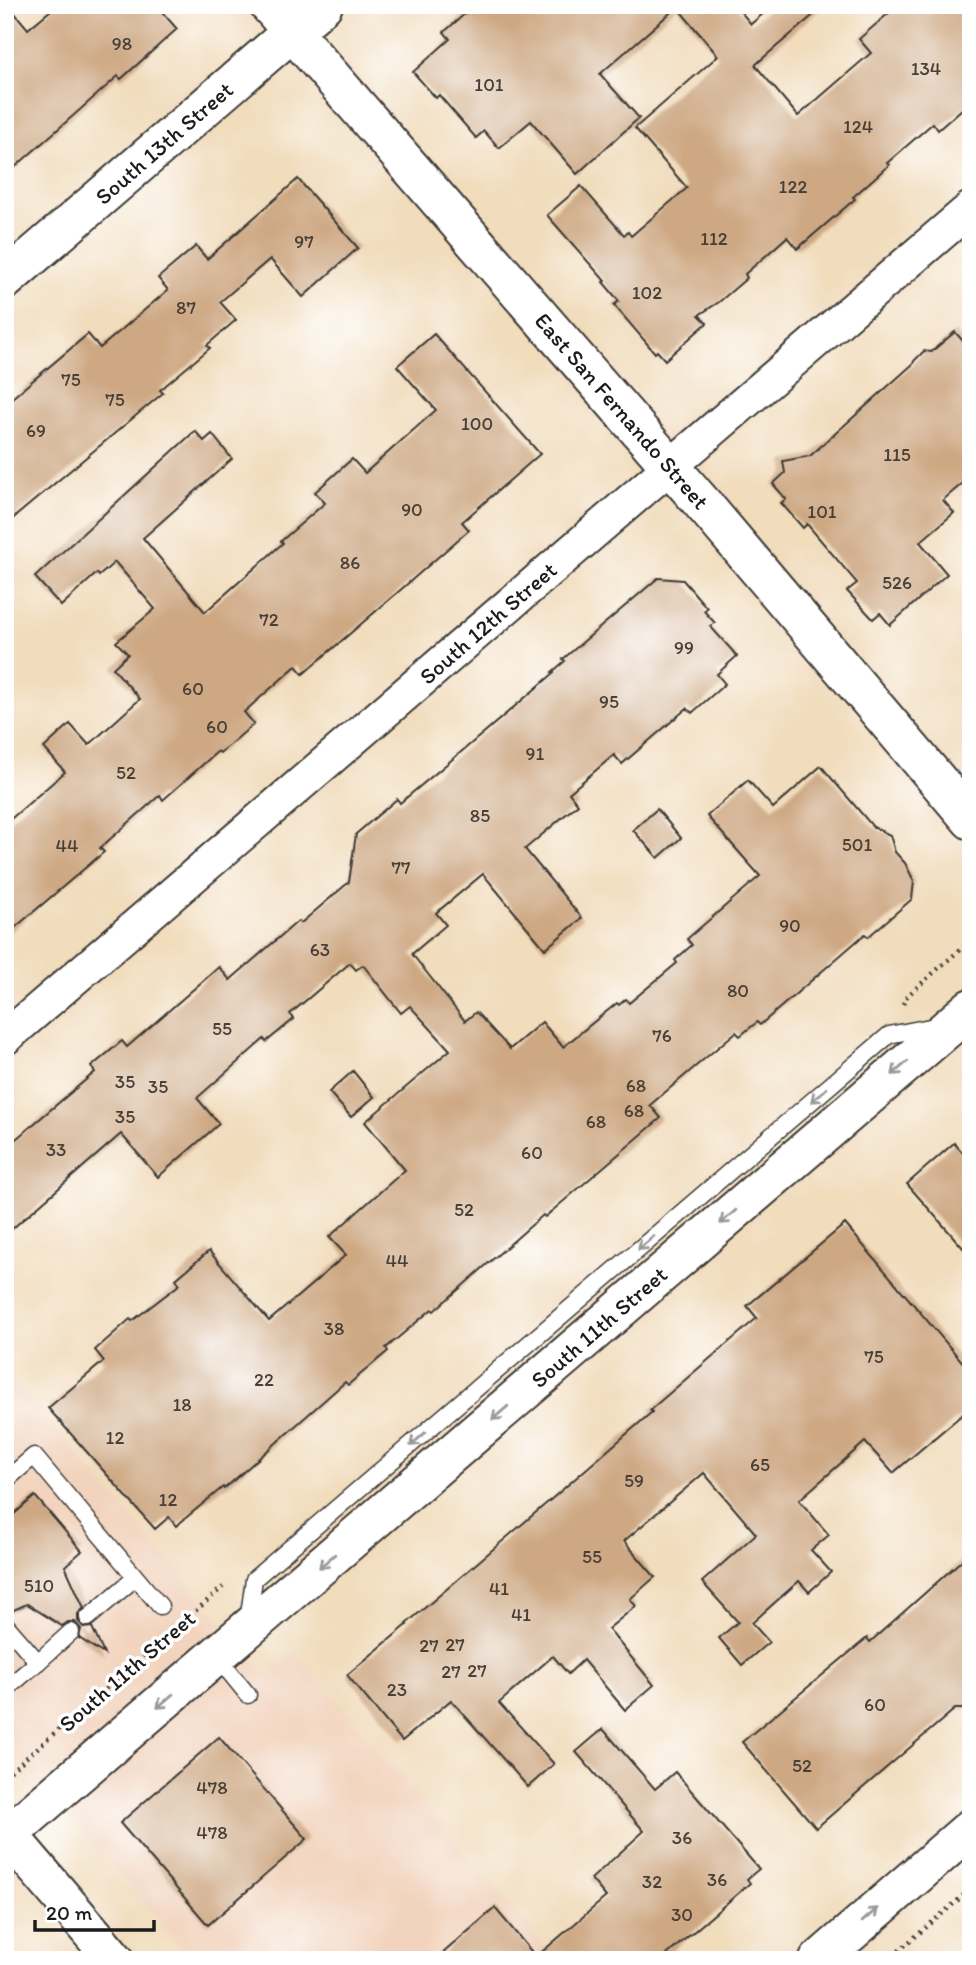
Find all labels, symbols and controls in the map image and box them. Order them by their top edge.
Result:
house number: 98 [112,32,132,55]
house number: 134 [911,57,941,80]
house number: 101 [474,73,504,96]
street label: South 13th Street [89,76,239,210]
house number: 124 [843,115,873,138]
house number: 122 [779,175,807,198]
house number: 112 [700,227,728,250]
house number: 97 [294,230,314,253]
house number: 102 [632,281,662,304]
house number: 87 [176,296,196,319]
street label: East San Fernando Street [529,307,715,515]
house number: 75 [61,368,81,391]
house number: 75 [105,388,125,411]
house number: 100 [461,412,493,435]
house number: 69 [26,419,46,442]
house number: 115 [883,443,911,466]
house number: 90 [401,498,423,521]
house number: 101 [807,500,837,523]
house number: 86 [340,551,360,574]
street label: South 12th Street [414,556,562,690]
house number: 526 [882,571,912,594]
house number: 72 [259,608,279,631]
house number: 99 [674,636,694,659]
house number: 60 [182,677,204,700]
house number: 95 [599,690,619,713]
house number: 60 [206,715,228,738]
house number: 91 [526,742,545,765]
house number: 52 [116,761,136,784]
house number: 85 [470,804,490,827]
house number: 501 [842,833,872,856]
house number: 44 [56,834,78,857]
house number: 77 [392,856,410,879]
house number: 90 [779,914,801,937]
house number: 63 [310,938,330,961]
house number: 80 [727,979,749,1002]
house number: 55 [212,1017,232,1040]
house number: 76 [652,1024,672,1047]
one-way arrow [892,1060,910,1076]
house number: 35 [115,1070,135,1093]
house number: 68 [626,1074,646,1097]
house number: 35 [148,1075,168,1098]
one-way arrow [810,1087,828,1103]
house number: 68 [624,1099,644,1122]
house number: 35 [115,1105,135,1128]
house number: 68 [586,1110,606,1133]
house number: 33 [46,1138,66,1161]
house number: 60 [521,1141,543,1164]
house number: 52 [454,1198,474,1221]
one-way arrow [719,1209,737,1225]
one-way arrow [638,1235,656,1251]
house number: 44 [386,1249,408,1272]
street label: South 11th Street [525,1260,673,1394]
house number: 38 [324,1317,344,1340]
house number: 75 [864,1345,884,1368]
house number: 22 [254,1368,274,1391]
house number: 18 [172,1393,192,1416]
one-way arrow [491,1405,509,1421]
house number: 12 [106,1426,124,1449]
one-way arrow [409,1431,427,1447]
house number: 65 [750,1453,770,1476]
house number: 59 [624,1469,644,1492]
house number: 12 [159,1488,177,1511]
house number: 55 [582,1545,602,1568]
one-way arrow [319,1553,337,1569]
house number: 510 [24,1574,54,1597]
house number: 41 [489,1577,509,1600]
house number: 41 [511,1603,531,1626]
street label: South 11th Street [53,1604,201,1738]
house number: 27 [445,1633,465,1656]
house number: 27 [419,1634,439,1657]
house number: 27 [467,1659,487,1682]
house number: 27 [441,1660,461,1683]
house number: 23 [387,1678,407,1701]
one-way arrow [156,1693,174,1709]
house number: 60 [864,1693,886,1716]
house number: 52 [792,1754,812,1777]
house number: 478 [196,1776,228,1799]
house number: 478 [196,1821,228,1844]
house number: 36 [672,1826,692,1849]
house number: 36 [707,1868,727,1891]
house number: 32 [642,1870,662,1893]
scale bar [35,1888,154,1932]
text: 20 m [46,1900,93,1925]
house number: 30 [671,1903,693,1926]
one-way arrow [861,1907,879,1923]

